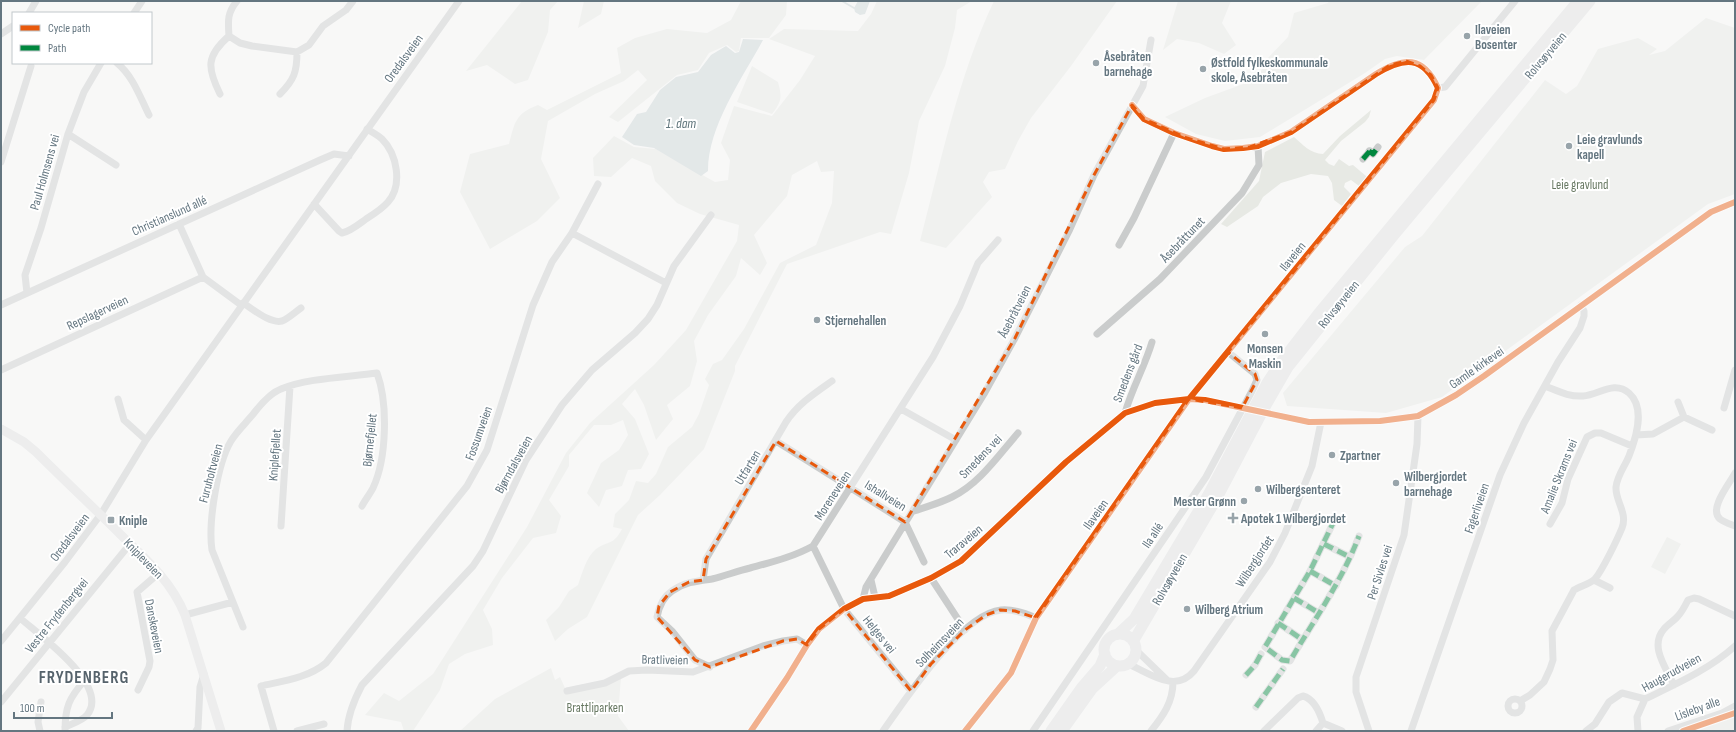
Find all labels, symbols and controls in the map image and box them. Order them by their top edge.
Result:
legend [12,12,152,64]
text: Cycle path [48,21,90,36]
place label: Ilaveien Bosenter [1475,22,1517,53]
street label: Rolvsøyveien [1521,29,1570,83]
street label: Oredalsveien [381,31,427,86]
marker: Ilaveien Bosenter [1462,31,1472,41]
text: Path [48,41,66,56]
place label: Åsebråten barnehage [1103,49,1153,80]
place label: Østfold fylkeskommunale skole, Åsebråten [1211,55,1329,86]
marker: Åsebråten barnehage [1091,58,1101,68]
marker: Østfold fylkeskommunale skole, Åsebråten [1198,64,1208,74]
water label: 1. dam [666,115,696,132]
place label: Leie gravlunds kapell [1577,132,1643,163]
street label: Paul Holmsens vei [27,133,63,212]
marker: Leie gravlunds kapell [1564,141,1574,151]
park label: Leie gravlund [1551,177,1609,193]
street label: Christianslund allé [129,192,209,240]
street label: Åsebråttunet [1156,213,1208,267]
street label: Ilaveien [1276,239,1309,275]
street label: Rolvsøyveien [1315,277,1363,332]
street label: Åsebråtveien [994,283,1035,341]
street label: Repslagerveien [64,292,131,334]
place label: Stjernehallen [825,313,887,329]
marker: Stjernehallen [812,315,822,325]
marker: Monsen Maskin [1260,329,1270,339]
place label: Monsen Maskin [1247,341,1283,372]
street label: Smedens gård [1110,342,1146,405]
street label: Gamle kirkevei [1446,343,1507,392]
street label: Fossumveien [462,404,496,463]
street label: Bjørnefjellet [359,413,381,467]
street label: Kniplefjellet [265,428,285,482]
street label: Smedens vei [956,431,1005,482]
street label: Bjørndalsveien [491,433,536,496]
street label: Amalie Skrams vei [1536,437,1581,517]
street label: Furuholtveien [195,442,226,504]
street label: Utfarten [731,447,764,488]
place label: Zpartner [1340,448,1380,464]
marker: Zpartner [1327,450,1337,460]
street label: Moreneveien [811,468,855,523]
place label: Wilbergjordet barnehage [1404,469,1467,500]
street label: Ishallveien [862,477,909,515]
marker: Wilbergjordet barnehage [1391,478,1401,488]
street label: Fagerliveien [1461,481,1493,536]
place label: Wilbergsenteret [1266,482,1341,498]
marker: Wilbergsenteret [1253,484,1263,494]
place label: Mester Grønn [1173,494,1236,510]
street label: Ilaveien [1080,496,1112,533]
marker: Mester Grønn [1239,496,1249,506]
street label: Oredalsveien [47,510,93,565]
place label: Apotek 1 Wilbergjordet [1240,511,1347,527]
place label: Kniple [119,513,148,529]
marker: Apotek 1 Wilbergjordet [1228,513,1238,523]
marker: Kniple [106,515,116,525]
street label: Ila allé [1139,520,1167,551]
street label: Traraveien [941,521,986,562]
street label: Wilbergjordet [1232,533,1278,590]
street label: Knipleveien [120,535,166,582]
street label: Per Sivles vei [1364,543,1396,602]
street label: Rolvsøyveien [1149,551,1191,608]
street label: Vestre Frydenbergvei [22,575,92,656]
street label: Danskeveien [141,598,167,655]
place label: Wilberg Atrium [1195,602,1264,618]
marker: Wilberg Atrium [1182,604,1192,614]
street label: Helges vei [859,613,899,657]
street label: Solheimsveien [912,615,967,671]
street label: Haugerudveien [1639,650,1704,696]
street label: Bratliveien [641,652,688,668]
district label: FRYDENBERG [39,668,129,688]
street label: Lisleby alle [1673,693,1722,724]
scale bar [14,694,112,720]
park label: Brattliparken [567,700,624,716]
text: 100 m [20,701,45,716]

